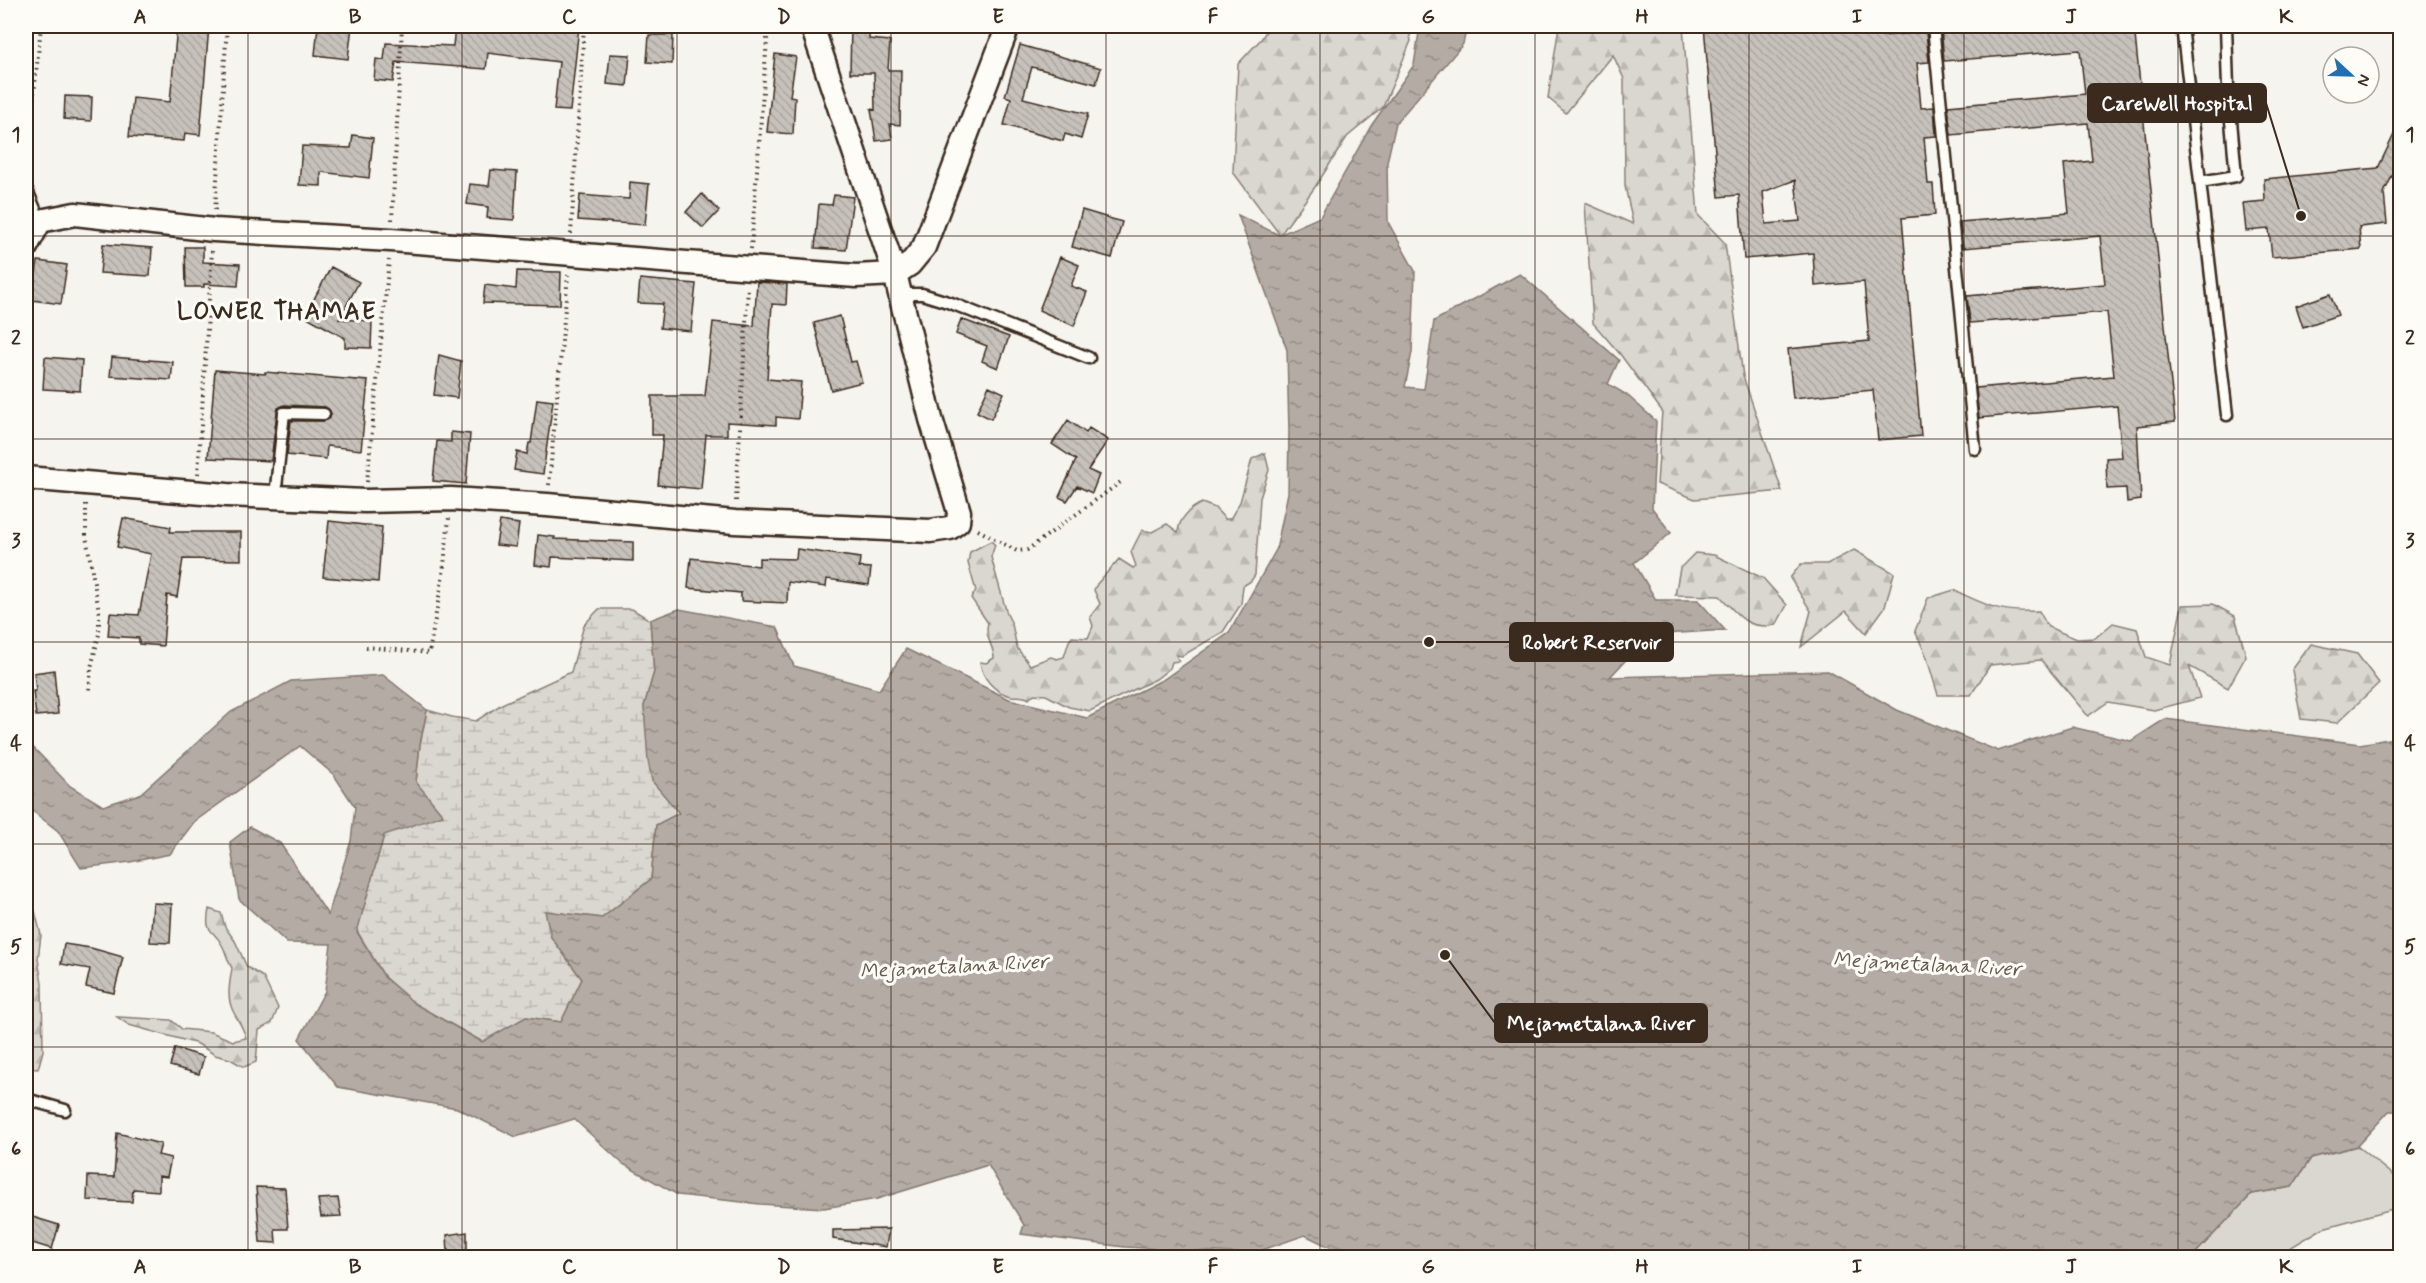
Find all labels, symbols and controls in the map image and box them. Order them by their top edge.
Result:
text: A [133,4,147,31]
text: B [349,4,362,31]
text: C [562,4,577,31]
text: D [777,4,791,31]
text: E [992,4,1004,31]
text: F [1208,4,1219,31]
text: G [1421,4,1435,31]
text: H [1635,4,1649,31]
text: I [1852,4,1862,31]
text: J [2065,4,2077,31]
text: K [2279,4,2294,31]
north arrow [2321,45,2381,105]
text: N [2352,71,2375,89]
callout: CareWell Hospital [2088,84,2266,122]
text: CareWell Hospital [2101,91,2253,118]
text: 1 [12,122,20,149]
text: 1 [2406,122,2414,149]
district label: LOWER THAMAE [177,297,377,328]
text: 2 [11,325,21,352]
text: 2 [2405,325,2415,352]
text: 3 [11,528,21,555]
text: 3 [2405,528,2415,555]
callout: Robert Reservoir [1510,623,1673,661]
text: Robert Reservoir [1522,630,1662,657]
text: 4 [10,731,22,758]
text: 4 [2404,731,2416,758]
text: 5 [10,934,22,961]
text: 5 [2404,934,2416,961]
water label: Mejametalana River [1832,947,2024,984]
water label: Mejametalana River [859,948,1051,985]
callout: Mejametalana River [1495,1004,1707,1042]
text: Mejametalana River [1507,1011,1696,1038]
text: 6 [11,1136,21,1163]
text: 6 [2405,1136,2415,1163]
text: A [133,1254,147,1281]
text: B [349,1254,362,1281]
text: C [562,1254,577,1281]
text: D [777,1254,791,1281]
text: E [992,1254,1004,1281]
text: F [1208,1254,1219,1281]
text: G [1421,1254,1435,1281]
text: H [1635,1254,1649,1281]
text: I [1852,1254,1862,1281]
text: J [2065,1254,2077,1281]
text: K [2279,1254,2294,1281]

